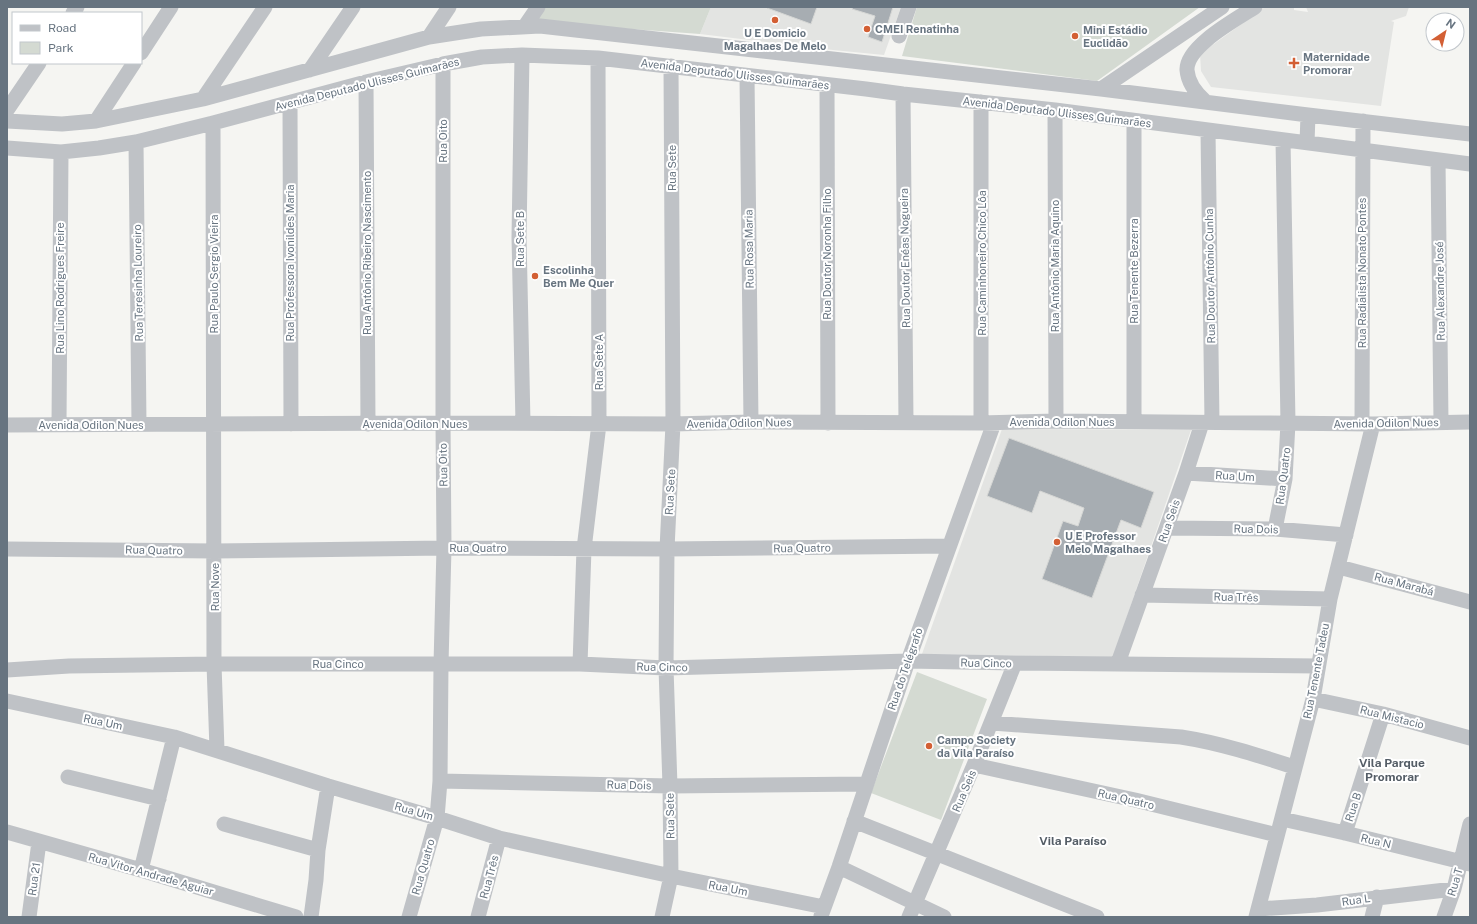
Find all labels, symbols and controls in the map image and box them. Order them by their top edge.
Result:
legend [12,12,142,64]
north arrow [1425,12,1465,52]
marker: U E Domicio Magalhaes De Melo [770,15,780,25]
text: N [1444,16,1458,31]
text: Road [48,21,76,35]
place label: CMEI Renatinha [875,23,959,35]
marker: CMEI Renatinha [862,24,872,34]
place label: Mini Estádio Euclidão [1083,24,1148,49]
place label: U E Domicio Magalhaes De Melo [724,27,826,52]
marker: Mini Estádio Euclidão [1070,31,1080,41]
text: Park [48,41,74,55]
place label: Maternidade Promorar [1303,51,1370,76]
street label: Avenida Deputado Ulisses Guimarães [273,55,461,113]
street label: Avenida Deputado Ulisses Guimarães [640,56,830,92]
marker: Maternidade Promorar [1288,57,1300,69]
street label: Avenida Deputado Ulisses Guimarães [962,94,1152,130]
street label: Rua Oito [437,119,449,163]
street label: Rua Sete [666,145,678,191]
street label: Rua Antônio Ribeiro Nascimento [361,171,373,335]
street label: Rua Professora Ivonildes Maria [284,184,296,342]
street label: Rua Doutor Noronha Filho [821,188,833,320]
street label: Rua Doutor Enéas Nogueira [898,188,912,328]
street label: Rua Caminhoneiro Chico Lôa [976,190,988,336]
street label: Rua Radialista Nonato Pontes [1356,197,1368,348]
street label: Rua Antônio Maria Aquino [1049,200,1061,332]
street label: Rua Doutor Antônio Cunha [1203,208,1217,344]
street label: Rua Rosa Maria [742,209,756,289]
street label: Rua Sete B [514,211,526,267]
street label: Rua Paulo Sergio Vieira [208,215,220,334]
street label: Rua Tenente Bezerra [1128,218,1140,324]
street label: Rua Lino Rodrigues Freire [54,222,66,354]
street label: Rua Teresinha Loureiro [131,224,145,342]
street label: Rua Alexandre José [1433,241,1447,341]
place label: Escolinha Bem Me Quer [543,264,614,289]
marker: Escolinha Bem Me Quer [530,271,540,281]
street label: Rua Sete A [593,334,605,390]
street label: Avenida Odilon Nues [686,416,792,430]
street label: Avenida Odilon Nues [1009,416,1115,428]
street label: Avenida Odilon Nues [1333,416,1439,430]
street label: Avenida Odilon Nues [362,418,468,430]
street label: Avenida Odilon Nues [38,419,144,431]
street label: Rua Oito [437,443,449,487]
street label: Rua Quatro [1274,447,1292,505]
street label: Rua Sete [663,469,677,515]
street label: Rua Um [1215,469,1255,483]
street label: Rua Seis [1156,498,1182,544]
street label: Rua Dois [1234,523,1279,535]
place label: U E Professor Melo Magalhaes [1065,530,1151,555]
marker: U E Professor Melo Magalhaes [1052,537,1062,547]
street label: Rua Quatro [773,541,831,555]
street label: Rua Quatro [449,542,507,554]
street label: Rua Quatro [125,543,183,557]
street label: Rua Nove [209,563,221,611]
street label: Rua Marabá [1373,570,1435,598]
street label: Rua Três [1214,591,1259,603]
street label: Rua Tenente Tadeu [1301,622,1331,720]
street label: Rua do Telégrafo [885,626,925,712]
street label: Rua Cinco [960,657,1012,669]
street label: Rua Cinco [312,658,364,670]
street label: Rua Cinco [636,661,688,673]
street label: Rua Mistacio [1359,703,1425,731]
street label: Rua Um [82,712,124,732]
place label: Campo Society da Vila Paraíso [937,734,1017,759]
marker: Campo Society da Vila Paraíso [924,741,934,751]
district label: Vila Parque Promorar [1359,756,1425,784]
street label: Rua Seis [950,768,978,814]
street label: Rua Dois [607,779,652,791]
street label: Rua Quatro [1097,787,1155,811]
street label: Rua B [1343,791,1363,823]
street label: Rua Sete [664,793,676,839]
street label: Rua Um [393,800,435,822]
street label: Rua N [1360,831,1392,851]
district label: Vila Paraíso [1039,834,1107,848]
street label: Rua Quatro [409,838,437,896]
street label: Rua Vitor Andrade Aguiar [87,850,215,898]
street label: Rua Três [477,853,501,900]
street label: Rua 21 [26,862,42,896]
street label: Rua T [1445,866,1465,898]
street label: Rua Um [707,878,749,898]
street label: Rua L [1341,892,1371,908]

